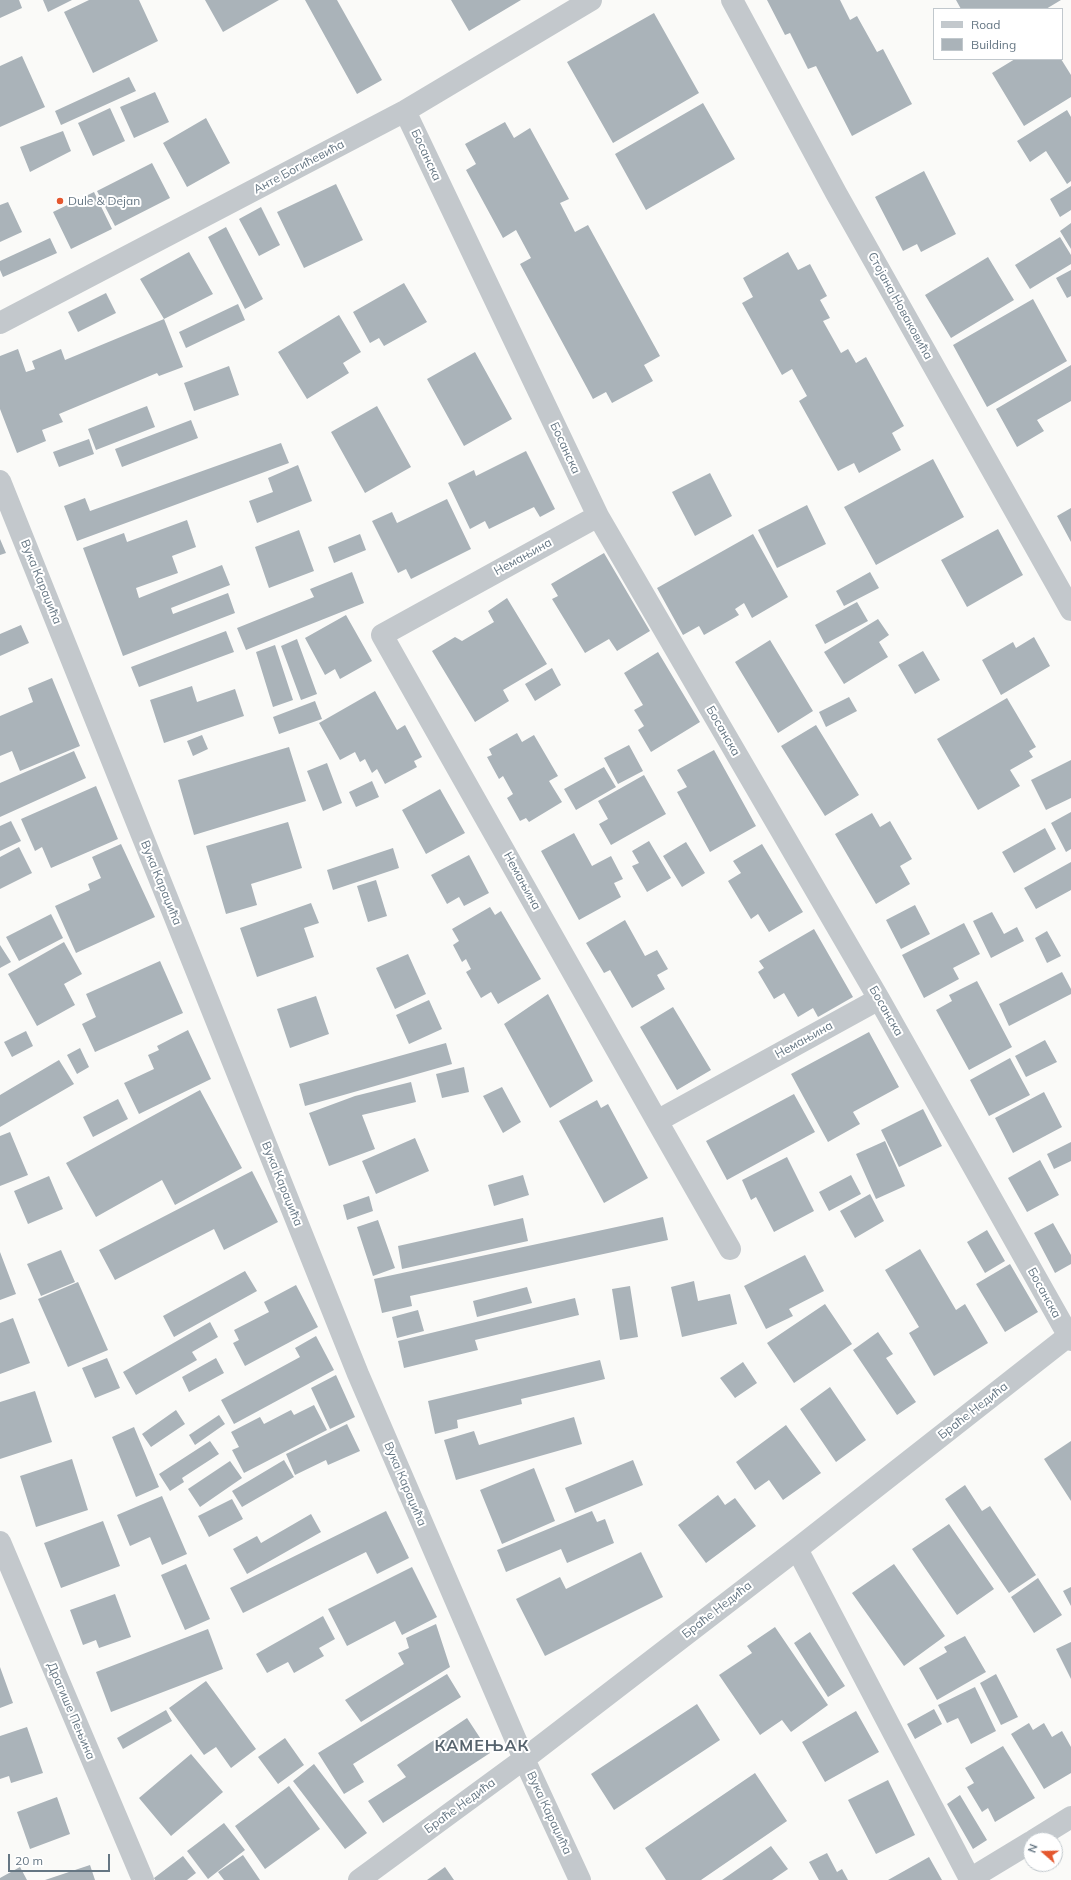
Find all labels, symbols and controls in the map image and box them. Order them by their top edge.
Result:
legend [933,8,1063,60]
text: Road [971,17,1000,32]
text: Building [971,37,1016,52]
street label: Босанска [408,127,444,183]
street label: Анте Богићевића [251,137,347,197]
place label: Dule & Dejan [68,194,140,208]
marker: Dule & Dejan [55,196,65,206]
street label: Стојана Новаковића [865,250,935,362]
street label: Босанска [547,420,583,476]
street label: Немањина [492,535,554,579]
street label: Вука Караџића [17,538,65,626]
street label: Босанска [703,703,743,759]
street label: Вука Караџића [137,839,185,927]
street label: Немањина [500,850,544,912]
street label: Босанска [866,983,906,1039]
street label: Немањина [773,1018,835,1062]
street label: Вука Караџића [258,1140,306,1228]
street label: Босанска [1024,1265,1064,1321]
street label: Браће Недића [935,1379,1011,1443]
street label: Вука Караџића [381,1440,429,1528]
street label: Браће Недића [679,1578,755,1642]
street label: Драгише Пењина [44,1660,98,1762]
district label: КАМЕЊАК [434,1736,530,1756]
street label: Вука Караџића [523,1769,575,1857]
street label: Браће Недића [422,1775,498,1837]
north arrow [1023,1832,1063,1872]
text: N [1025,1842,1041,1855]
scale bar [10,1846,112,1872]
text: 20 m [15,1853,43,1868]

